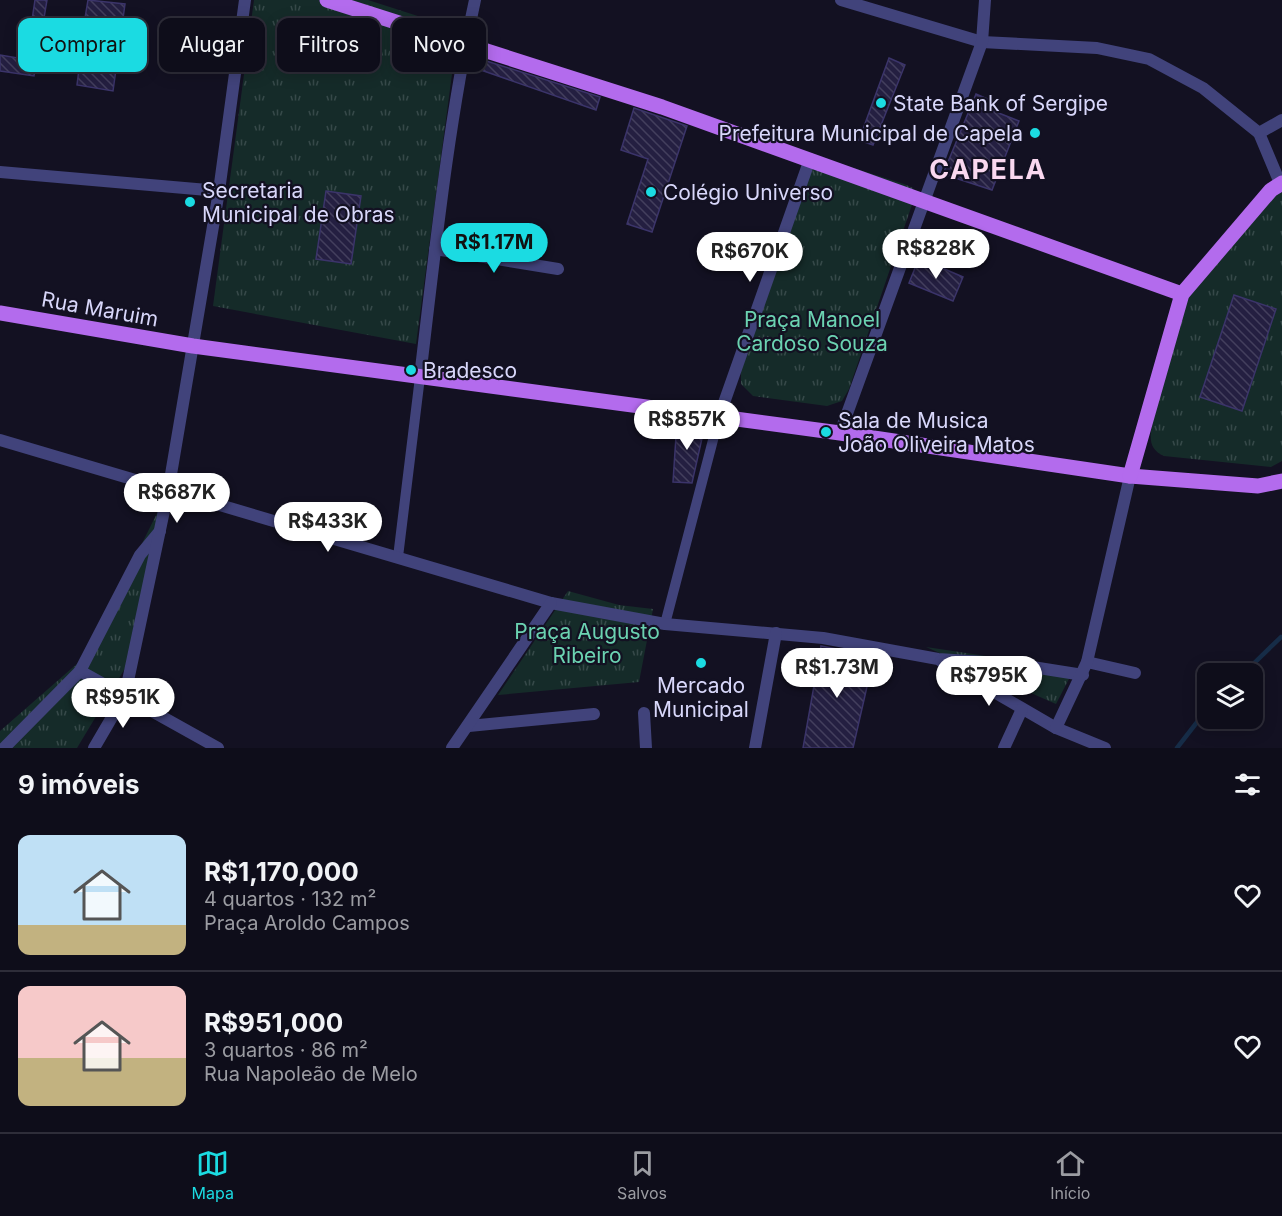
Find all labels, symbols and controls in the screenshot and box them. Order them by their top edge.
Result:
chip: Comprar [18,18,147,72]
chip: Alugar [159,18,265,72]
chip: Filtros [277,18,380,72]
chip: Novo [392,18,486,72]
place label: State Bank of Sergipe [893,91,1108,116]
marker: State Bank of Sergipe [874,96,888,110]
place label: Prefeitura Municipal de Capela [718,121,1023,146]
marker: Prefeitura Municipal de Capela [1028,126,1042,140]
district label: CAPELA [929,153,1047,186]
place label: Secretaria Municipal de Obras [202,178,395,227]
place label: Colégio Universo [663,180,833,205]
marker: Colégio Universo [644,185,658,199]
marker: Secretaria Municipal de Obras [183,195,197,209]
pin: R$1.17M [439,223,549,274]
pin: R$828K [887,229,985,280]
text: R$1.17M [455,230,533,254]
pin: R$670K [701,232,799,283]
text: R$828K [896,236,976,260]
text: R$670K [711,239,789,263]
street label: Rua Maruim [40,286,160,332]
park label: Praça Manoel Cardoso Souza [736,307,888,356]
place label: Bradesco [423,358,517,383]
marker: Bradesco [404,363,418,377]
pin: R$857K [638,400,736,451]
text: R$857K [648,407,726,431]
place label: Sala de Musica João Oliveira Matos [838,408,1035,457]
marker: Sala de Musica João Oliveira Matos [819,425,833,439]
pin: R$687K [128,473,226,524]
text: R$687K [138,480,216,504]
pin: R$433K [279,502,377,553]
text: R$433K [288,509,368,533]
park label: Praça Augusto Ribeiro [514,619,660,668]
pin: R$1.73M [782,648,892,699]
text: R$1.73M [795,655,879,679]
marker: Mercado Municipal [694,656,708,670]
pin: R$795K [940,656,1038,707]
text: R$795K [950,663,1028,687]
map controls [1197,663,1263,729]
button: layers [1197,663,1263,729]
place label: Mercado Municipal [653,673,749,722]
pin: R$951K [74,678,172,729]
text: R$951K [85,685,161,709]
icon: filters [1231,768,1264,801]
text: 9 imóveis [18,769,140,800]
text: R$1,170,000 [204,856,359,887]
icon: home [66,859,138,931]
icon: heart [1231,879,1264,912]
text: 4 quartos · 132 m² [204,887,376,911]
text: Praça Aroldo Campos [204,911,410,935]
text: R$951,000 [204,1007,343,1038]
icon: home [66,1010,138,1082]
icon: heart [1231,1030,1264,1063]
text: 3 quartos · 86 m² [204,1038,368,1062]
text: Rua Napoleão de Melo [204,1062,418,1086]
tab: Mapa [192,1147,234,1203]
tab: Salvos [617,1147,667,1203]
tab: Início [1050,1147,1090,1203]

